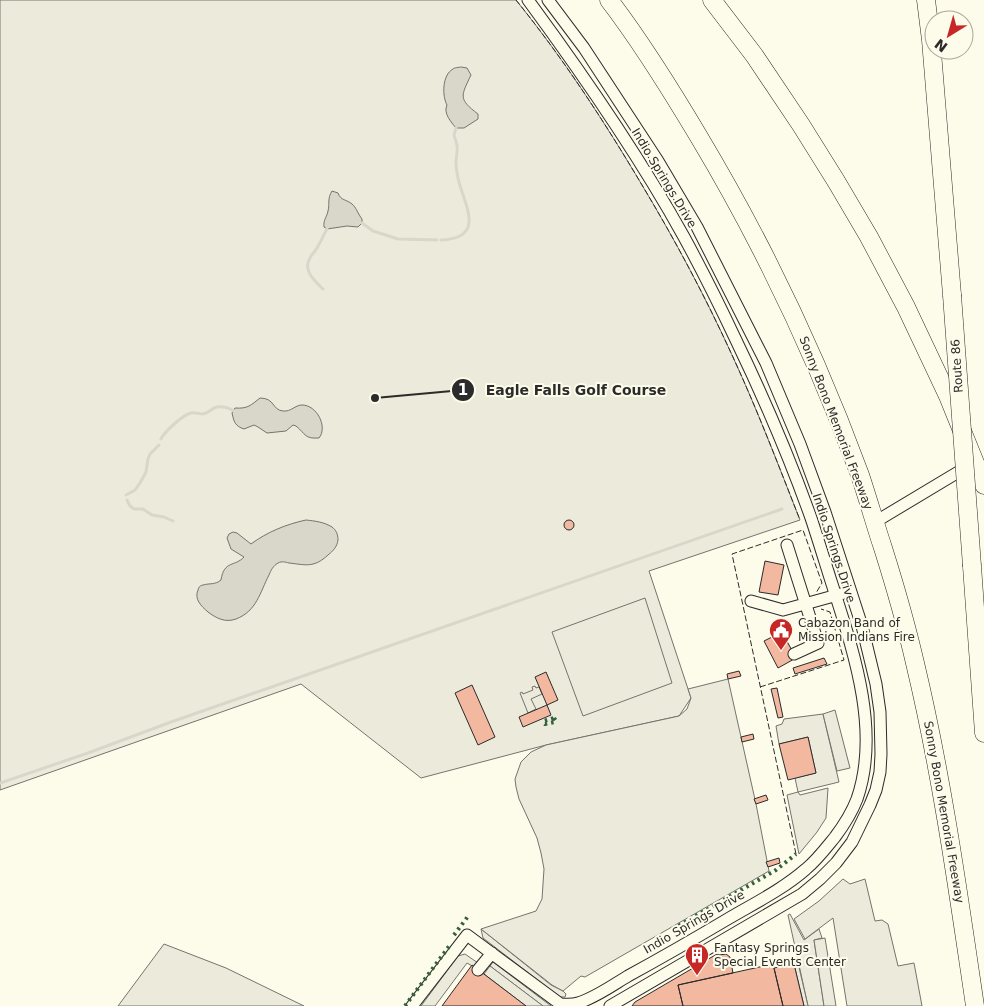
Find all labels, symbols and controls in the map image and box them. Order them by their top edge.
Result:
north arrow [924,10,974,60]
text: N [932,35,951,55]
street label: Indio Springs Drive [629,126,699,230]
street label: Sonny Bono Memorial Freeway [796,334,876,512]
street label: Route 86 [948,339,966,393]
callout: Eagle Falls Golf Course [451,375,676,404]
text: 1 [458,381,468,399]
text: Eagle Falls Golf Course [486,382,666,398]
street label: Indio Springs Drive [810,492,858,604]
place label: Cabazon Band of Mission Indians Fire [798,616,915,644]
public building icon: Cabazon Band of Mission Indians Fire [768,617,794,651]
street label: Sonny Bono Memorial Freeway [921,720,967,904]
street label: Indio Springs Drive [641,887,747,957]
place label: Fantasy Springs Special Events Center [714,941,846,969]
building icon: Fantasy Springs Special Events Center [684,942,710,976]

